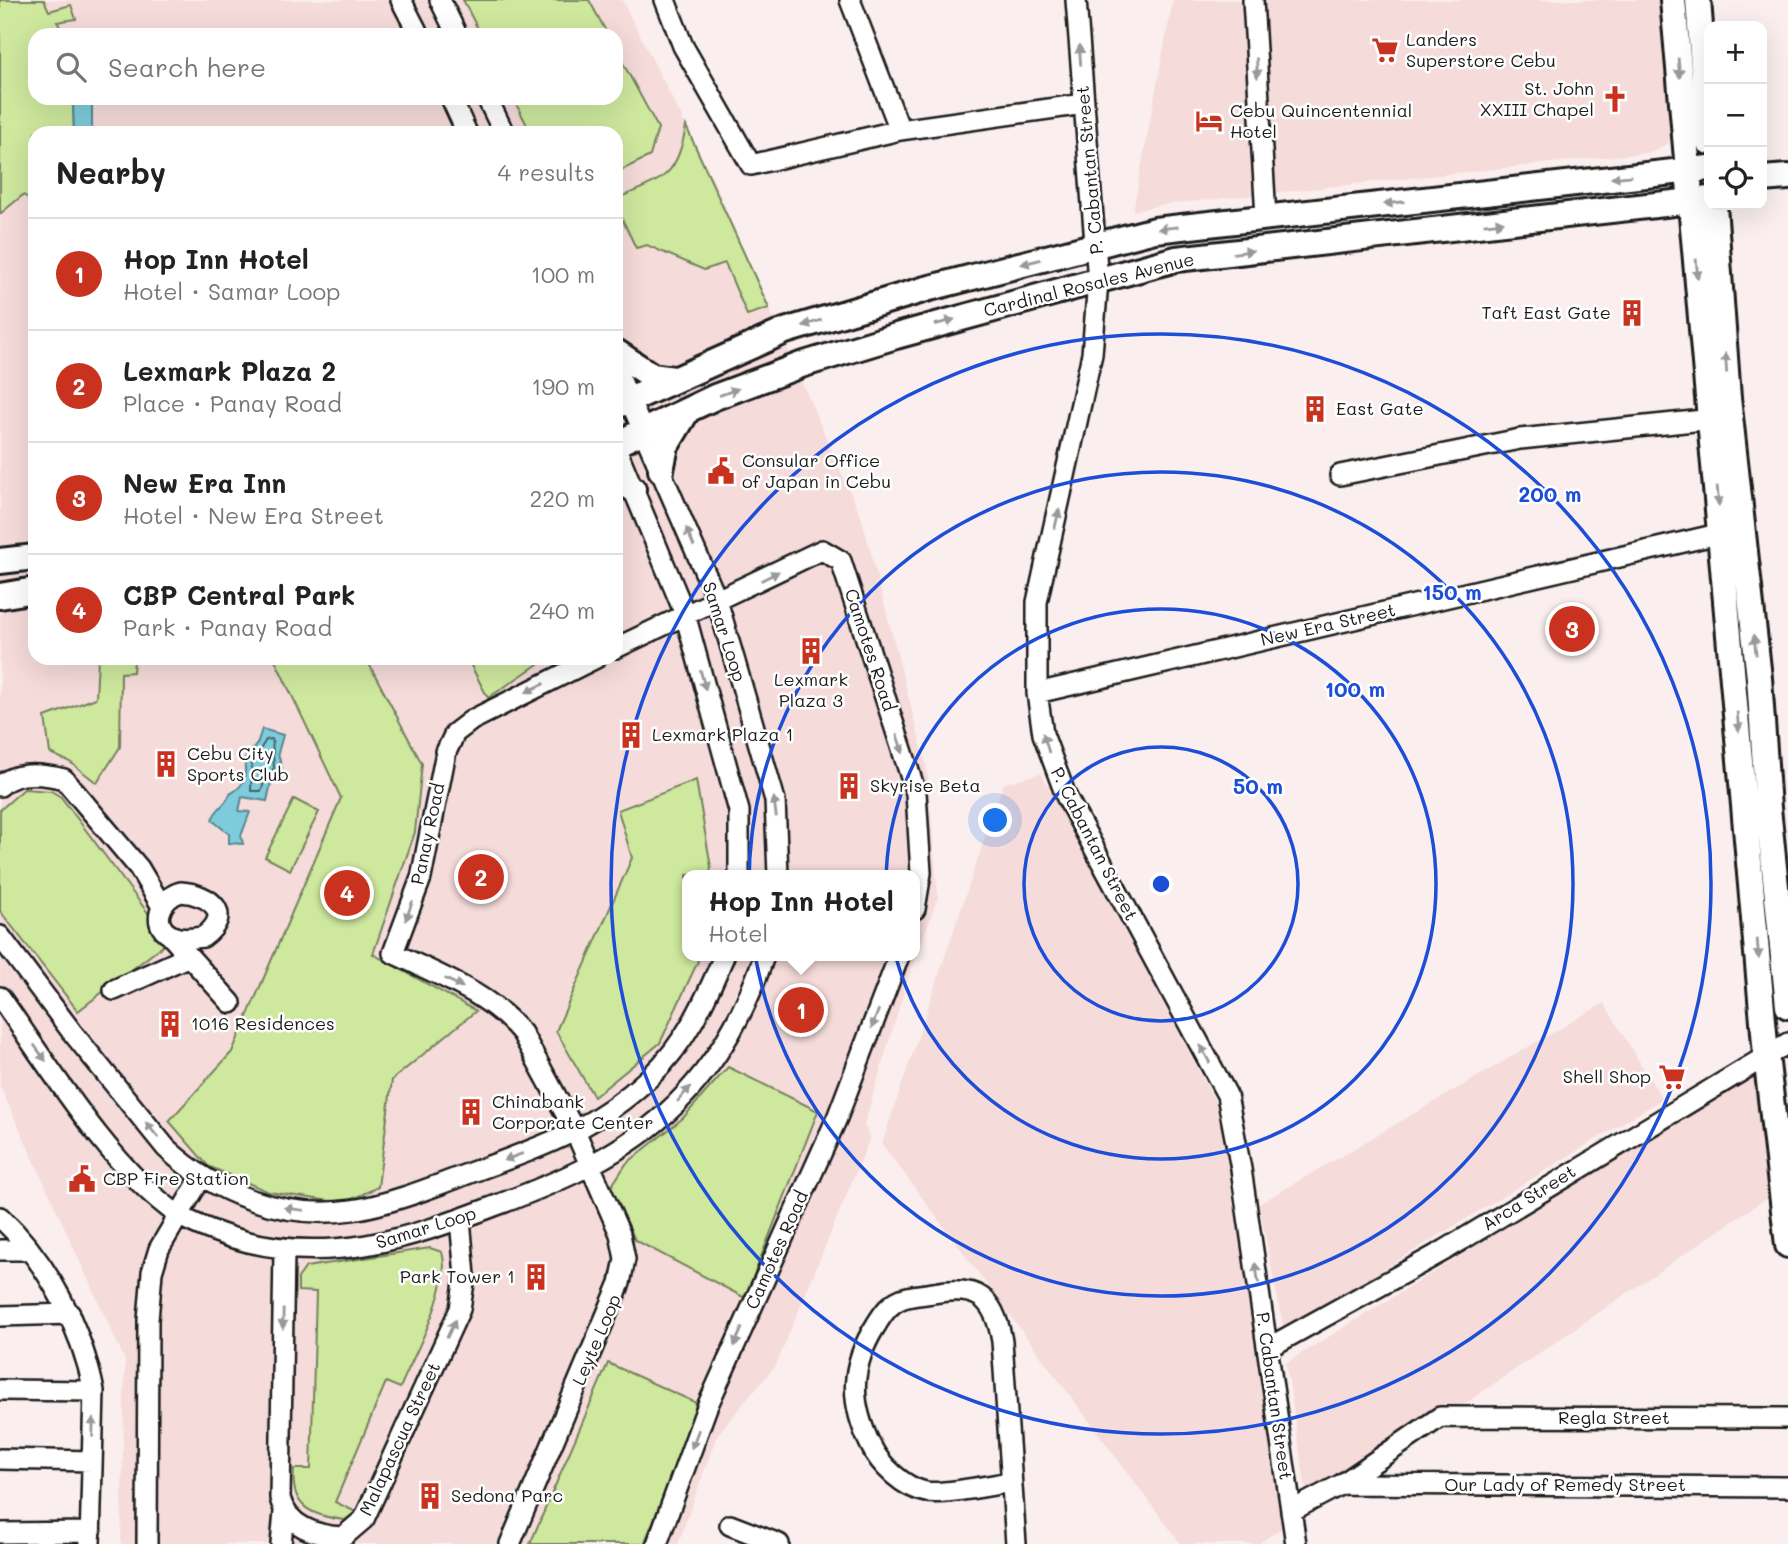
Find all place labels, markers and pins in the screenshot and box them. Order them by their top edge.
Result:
place label: Landers Superstore Cebu [1406,27,1556,72]
supermarket icon: Landers Superstore Cebu [1370,35,1400,65]
place label: St. John XXIII Chapel [1480,76,1594,121]
church icon: St. John XXIII Chapel [1600,84,1630,114]
place label: Cebu Quincentennial Hotel [1230,98,1412,143]
hotel icon: Cebu Quincentennial Hotel [1194,106,1224,136]
building icon: Taft East Gate [1617,298,1647,328]
place label: Taft East Gate [1482,300,1611,324]
building icon: East Gate [1300,394,1330,424]
place label: East Gate [1336,396,1424,420]
place label: Consular Office of Japan in Cebu [742,448,891,493]
public building icon: Consular Office of Japan in Cebu [706,456,736,486]
pin: 3 [1549,603,1595,655]
building icon: Lexmark Plaza 3 [796,636,826,666]
place label: Lexmark Plaza 3 [774,667,848,712]
building icon: Lexmark Plaza 1 [616,720,646,750]
place label: Lexmark Plaza 1 [652,722,793,746]
place label: Cebu City Sports Club [187,741,289,786]
building icon: Cebu City Sports Club [151,749,181,779]
building icon: Skyrise Beta [834,771,864,801]
place label: Skyrise Beta [870,773,981,797]
pin: 2 [458,851,504,903]
pin: 4 [324,867,370,919]
centre of rings [1149,872,1173,896]
pin: 1 [778,984,824,1036]
building icon: 1016 Residences [155,1009,185,1039]
place label: 1016 Residences [191,1011,335,1035]
supermarket icon: Shell Shop [1657,1062,1687,1092]
place label: Shell Shop [1563,1064,1651,1088]
place label: Chinabank Corporate Center [492,1089,653,1134]
building icon: Chinabank Corporate Center [456,1097,486,1127]
public building icon: CBP Fire Station [67,1164,97,1194]
place label: CBP Fire Station [103,1166,249,1190]
building icon: Park Tower 1 [521,1262,551,1292]
place label: Park Tower 1 [400,1264,515,1288]
building icon: Sedona Parc [415,1481,445,1511]
place label: Sedona Parc [451,1483,563,1507]

